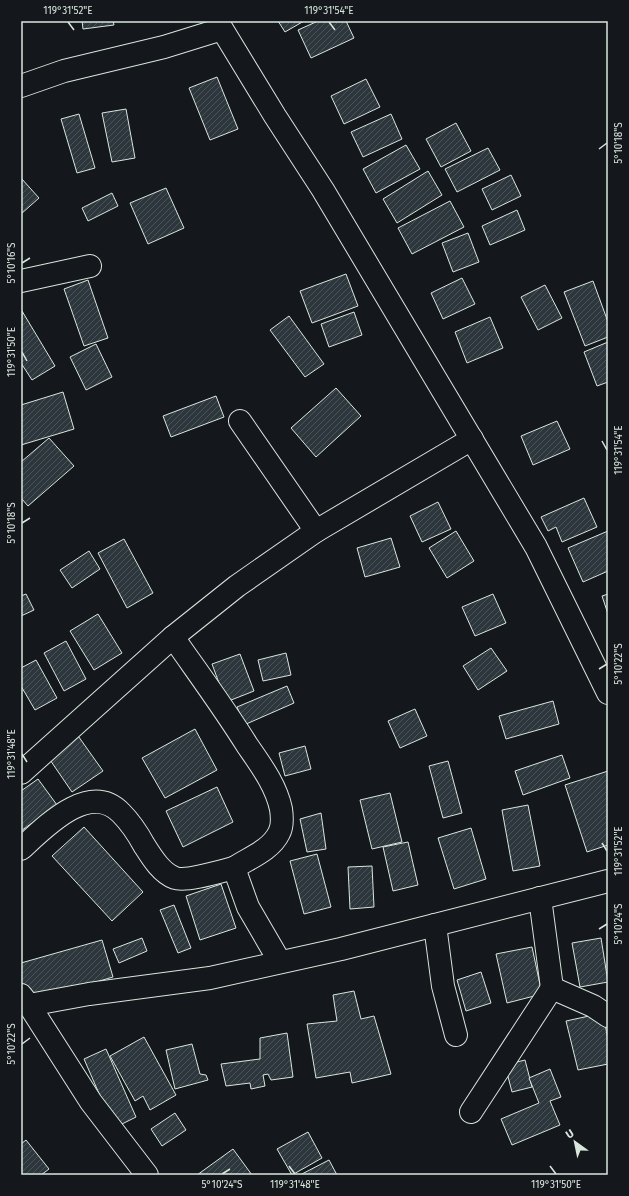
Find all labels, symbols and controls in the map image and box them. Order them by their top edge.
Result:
text: 119°31'52"E [43,5,93,17]
text: 119°31'54"E [304,5,354,17]
text: 5°10'18"S [613,122,625,164]
text: 5°10'16"S [6,242,18,284]
text: 119°31'50"E [6,327,18,377]
text: 119°31'54"E [613,425,625,475]
text: 5°10'18"S [6,502,18,544]
text: 5°10'22"S [613,643,625,685]
text: 119°31'48"E [6,729,18,779]
text: 119°31'52"E [613,826,625,876]
text: 5°10'24"S [613,903,625,945]
text: 5°10'22"S [6,1023,18,1065]
north arrow [555,1122,595,1162]
text: U [563,1127,576,1141]
text: 5°10'24"S [201,1179,243,1191]
text: 119°31'48"E [270,1179,320,1191]
text: 119°31'50"E [531,1179,581,1191]

